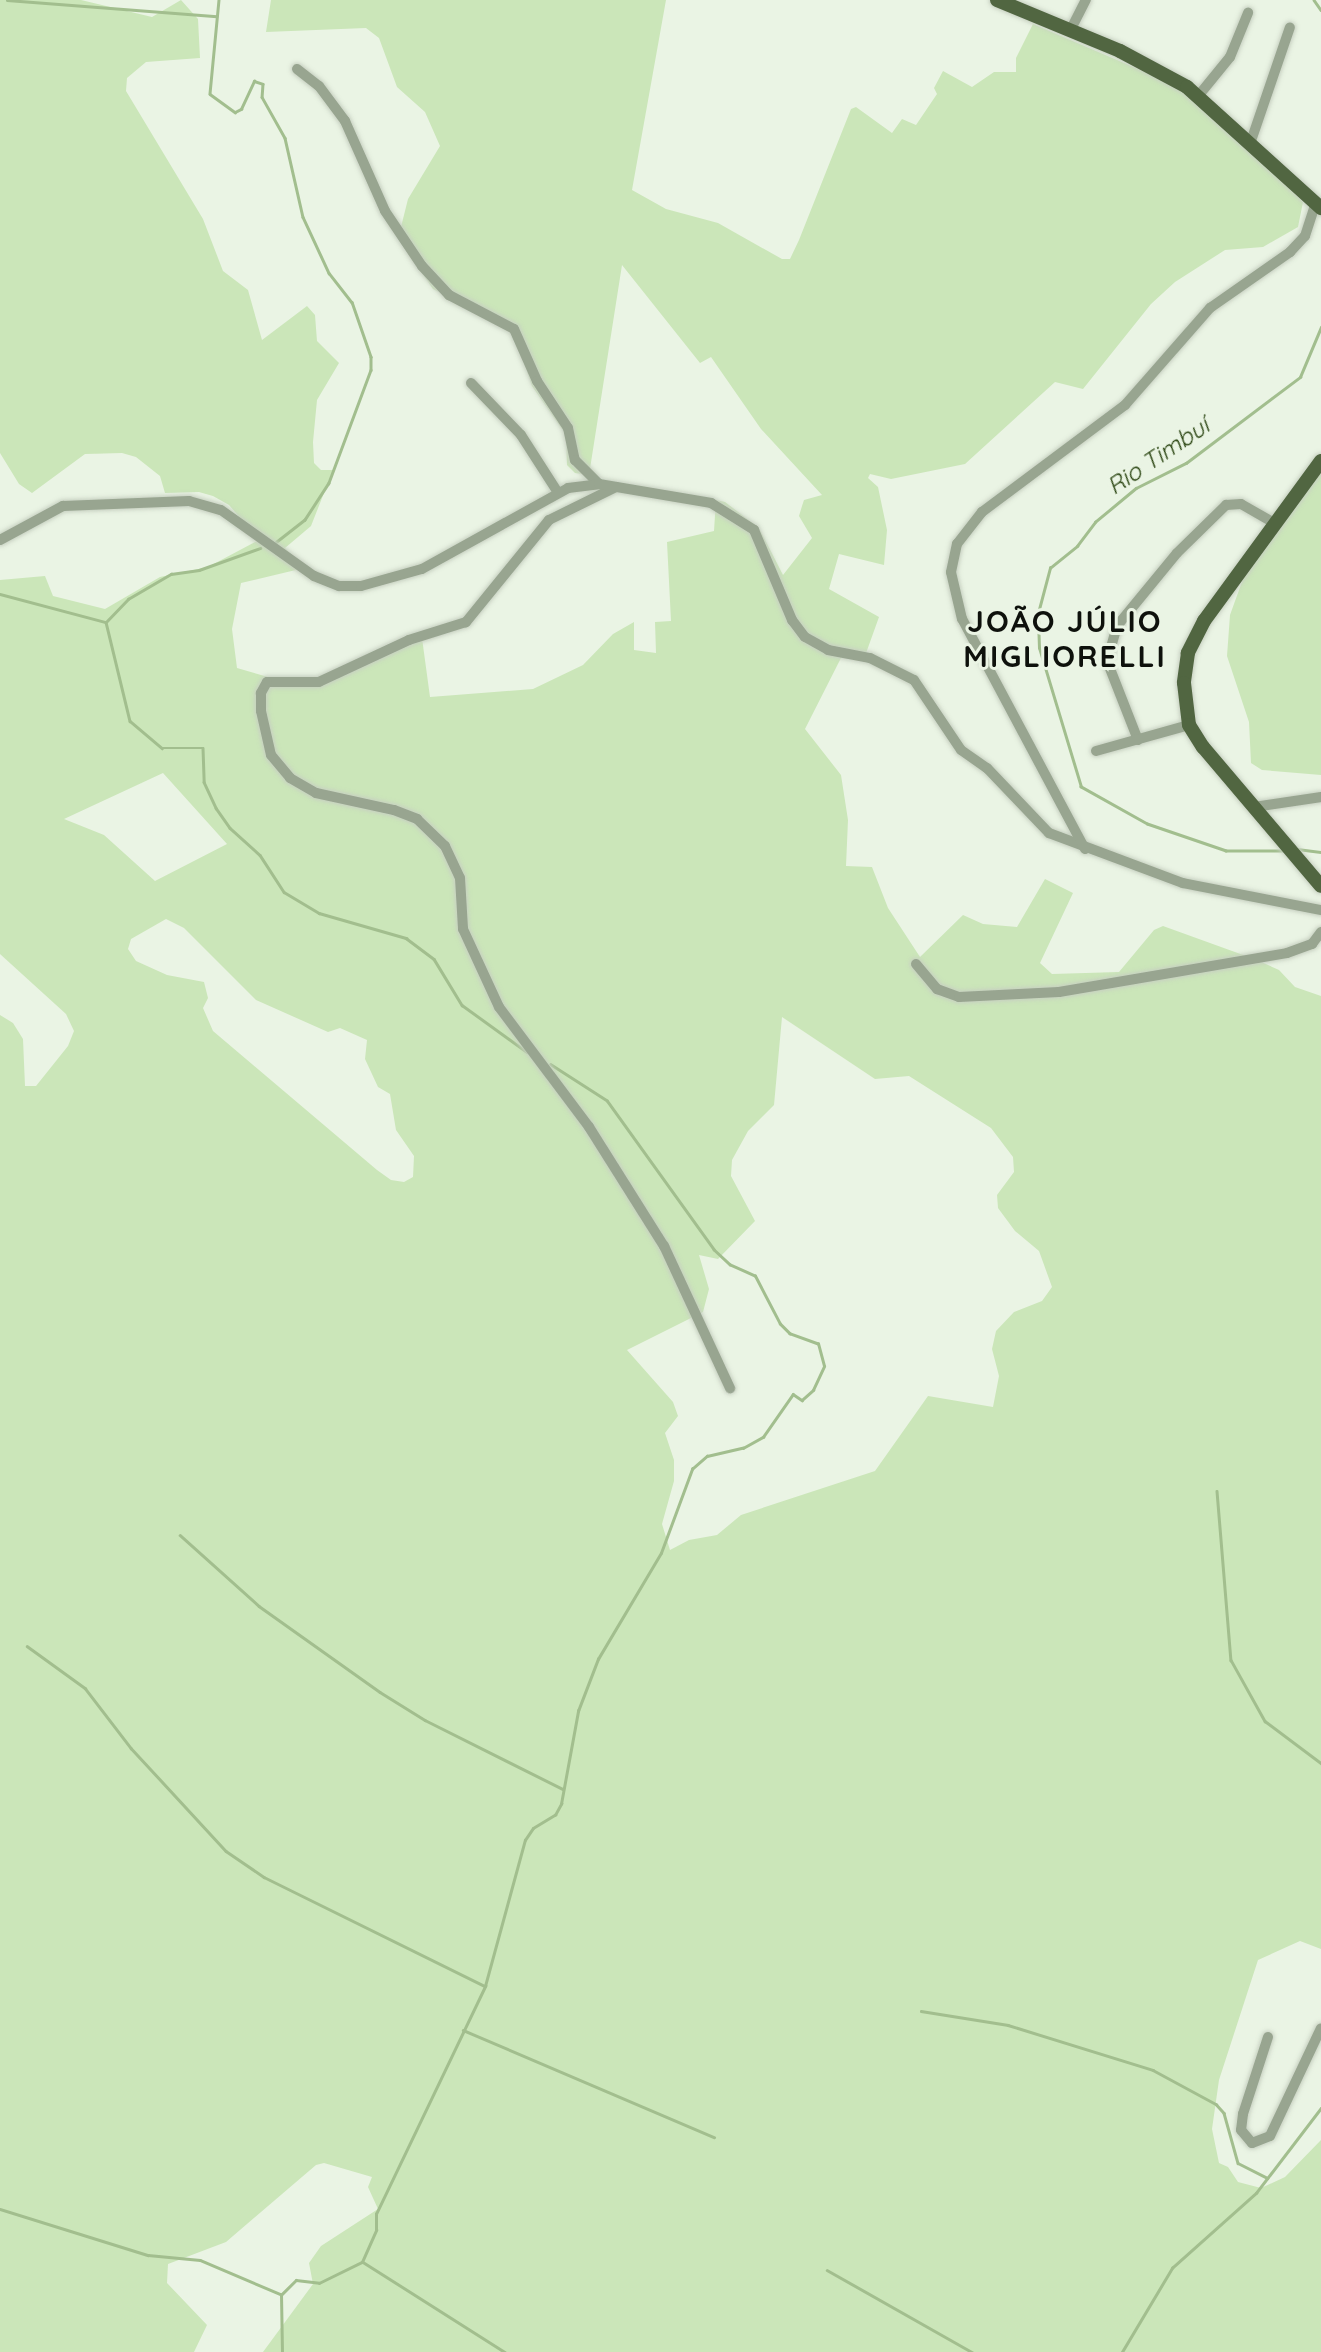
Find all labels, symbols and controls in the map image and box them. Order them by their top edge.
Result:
water label: Rio Timbuí [1101,411,1215,501]
district label: JOÃO JÚLIO MIGLIORELLI [965,603,1165,674]

